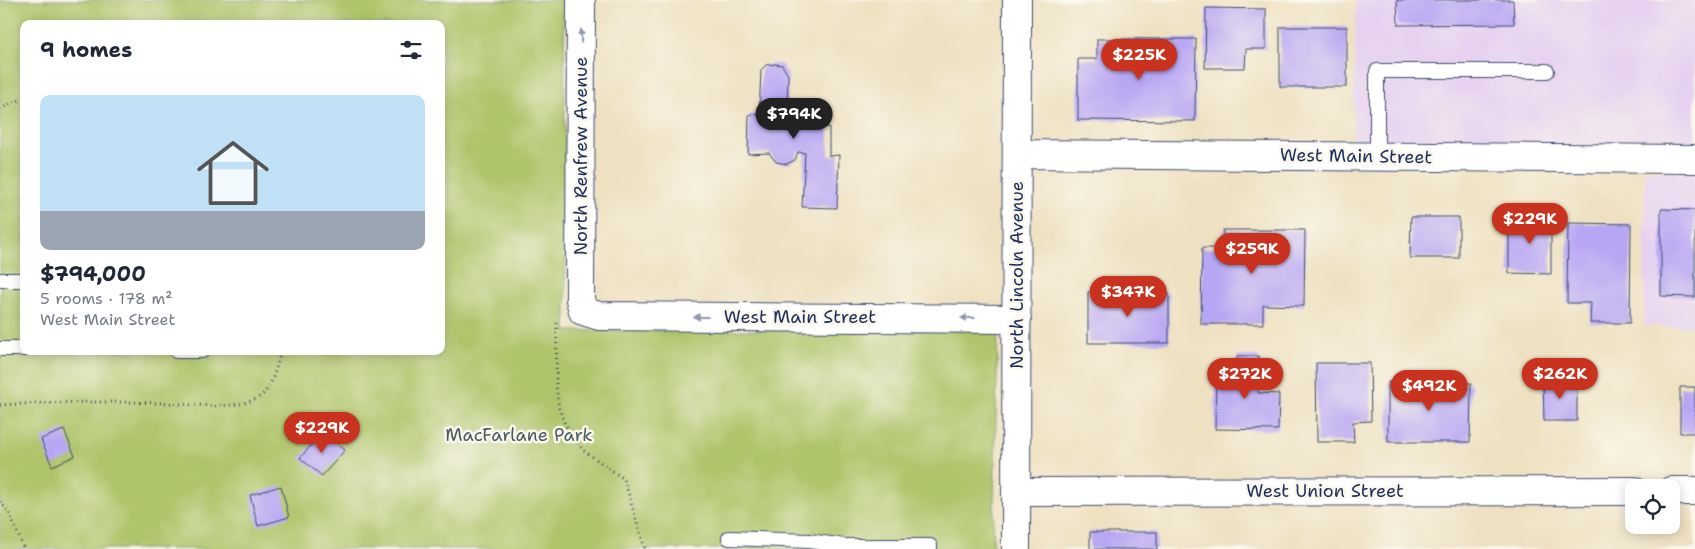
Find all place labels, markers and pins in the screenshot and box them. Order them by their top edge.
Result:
pin: $225K [1104,38,1174,81]
pin: $794K [759,98,829,140]
pin: $229K [1495,202,1565,245]
pin: $259K [1217,232,1287,275]
pin: $347K [1093,276,1163,318]
pin: $272K [1210,358,1280,400]
pin: $262K [1525,358,1595,400]
pin: $492K [1394,370,1464,412]
pin: $229K [287,412,357,454]

